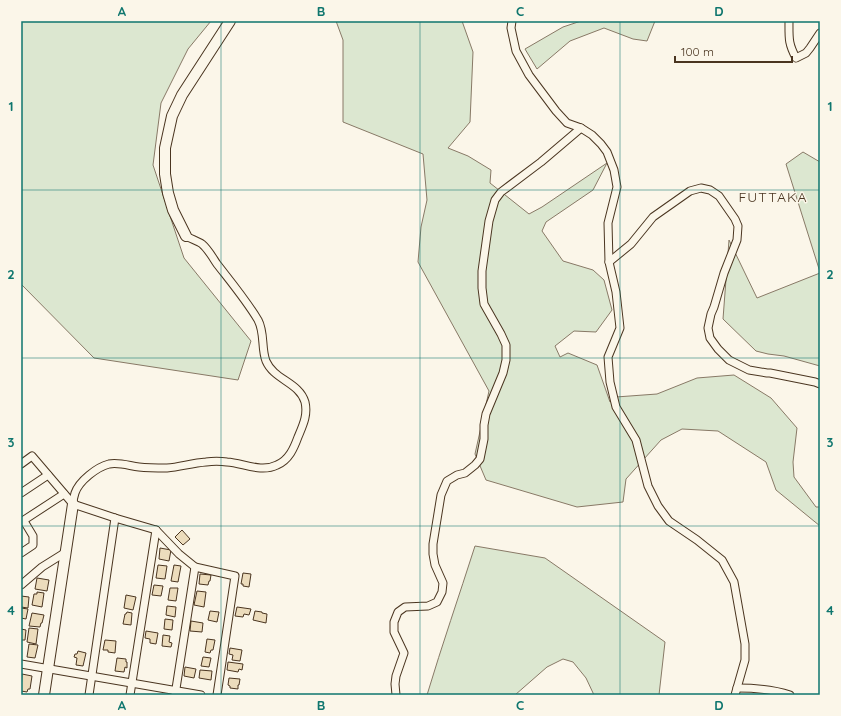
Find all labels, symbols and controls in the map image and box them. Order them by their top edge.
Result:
text: A [118,3,127,19]
text: B [317,3,325,19]
text: C [516,3,524,19]
text: D [714,3,724,19]
scale bar [675,38,792,64]
text: 100 m [681,44,714,59]
text: 1 [8,98,14,114]
text: 1 [827,98,833,114]
district label: FUTTAKA [738,188,808,206]
text: 2 [7,266,15,282]
text: 2 [826,266,834,282]
text: 3 [8,434,15,450]
text: 3 [827,434,834,450]
text: 4 [7,602,15,618]
text: 4 [826,602,834,618]
text: A [118,697,127,713]
text: B [317,697,325,713]
text: C [516,697,524,713]
text: D [714,697,724,713]

